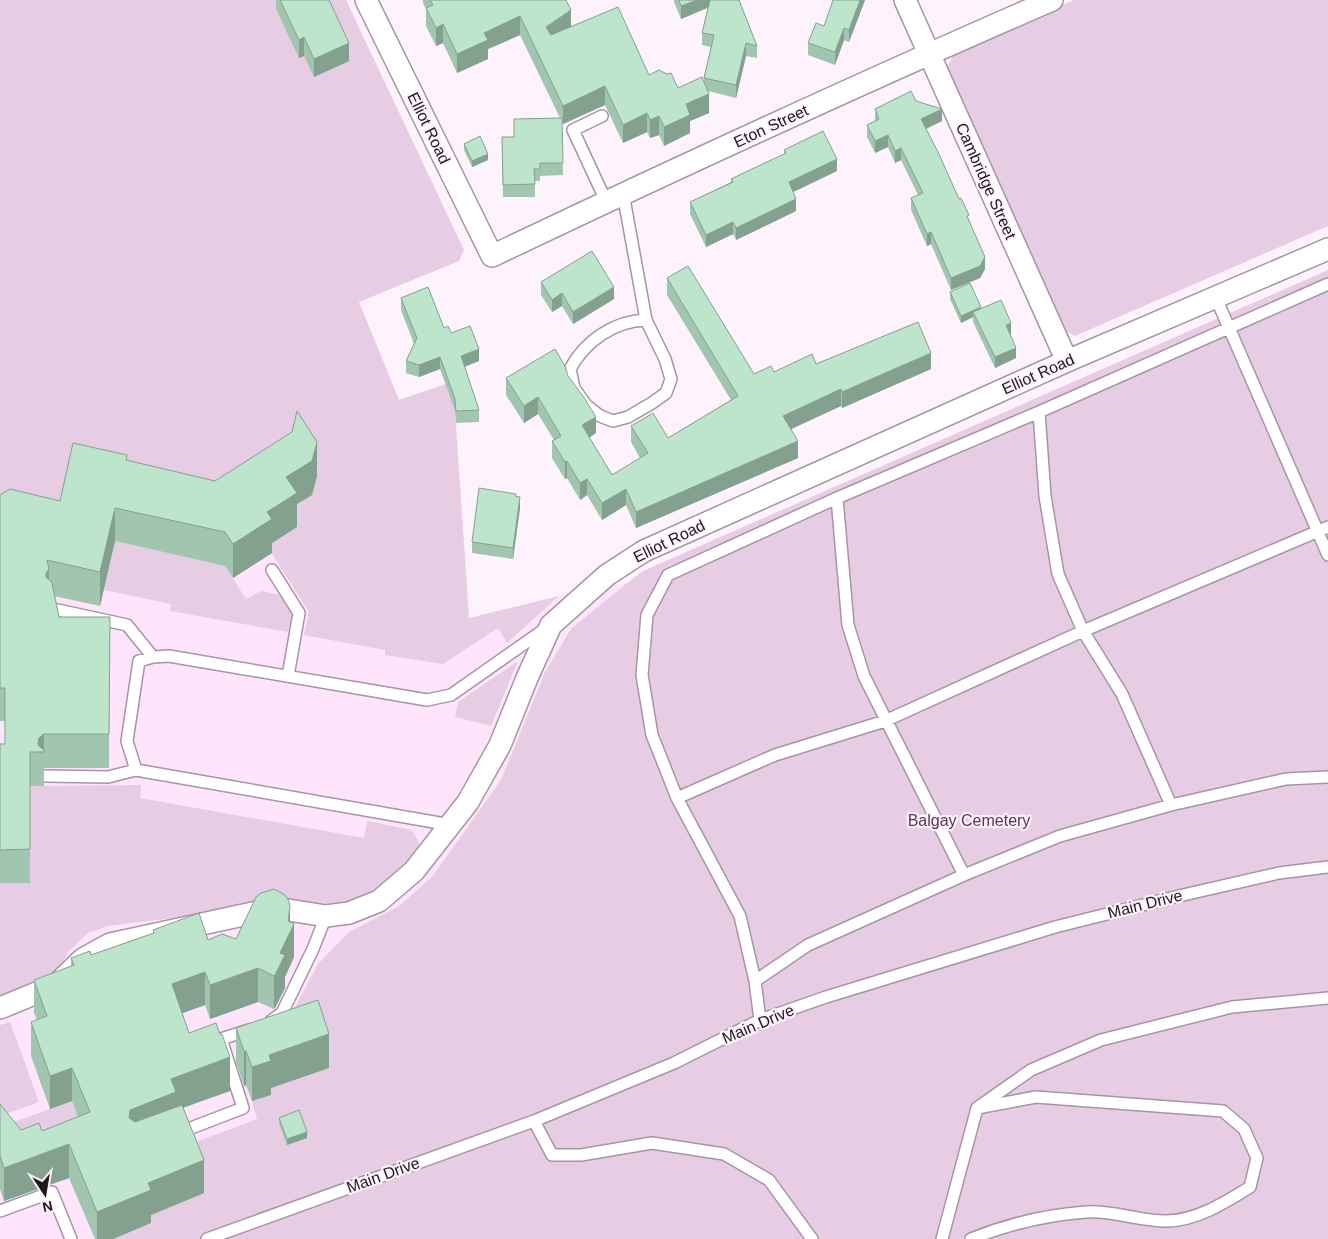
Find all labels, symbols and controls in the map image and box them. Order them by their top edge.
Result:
street label: Elliot Road [404,90,454,166]
street label: Eton Street [731,101,811,151]
street label: Cambridge Street [953,120,1019,242]
street label: Elliot Road [999,350,1077,398]
street label: Elliot Road [631,516,707,566]
park label: Balgay Cemetery [908,812,1030,829]
street label: Main Drive [1106,886,1184,921]
street label: Main Drive [719,1001,797,1047]
street label: Main Drive [344,1154,422,1196]
north arrow [20,1169,70,1219]
text: N [41,1198,54,1216]

